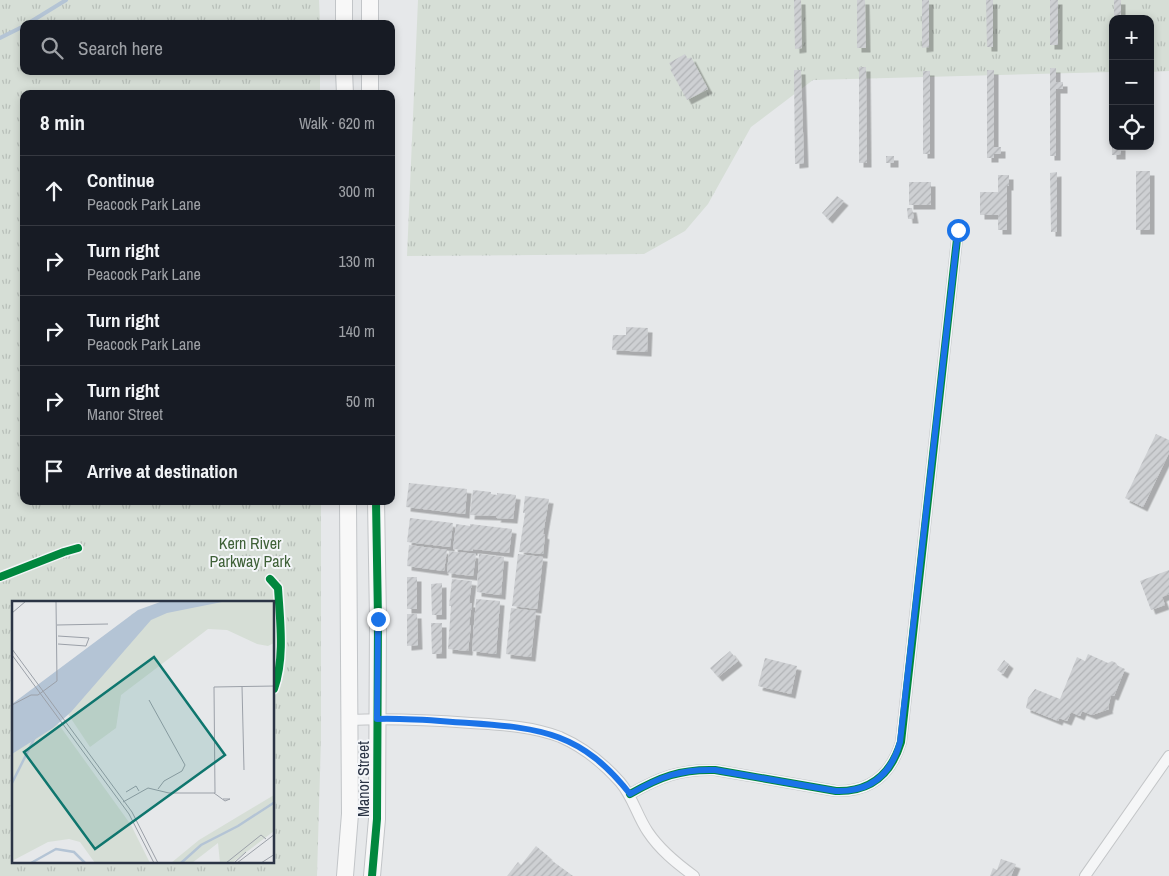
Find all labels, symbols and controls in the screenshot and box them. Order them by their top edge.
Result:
map controls [1109,15,1154,150]
button: + [1109,15,1154,60]
search box [20,20,395,75]
icon: search [38,34,66,62]
text: Search here [78,35,163,61]
button: − [1109,60,1154,105]
button: locate [1109,105,1154,150]
text: 8 min [40,108,85,137]
text: Walk · 620 m [299,112,375,134]
text: Continue [87,167,155,193]
icon: ahead [40,177,68,205]
text: 300 m [339,180,375,202]
text: Peacock Park Lane [87,193,201,215]
route start [947,219,970,242]
text: Turn right [87,237,159,263]
icon: right [40,247,68,275]
text: 130 m [339,250,375,272]
text: Peacock Park Lane [87,263,201,285]
text: Turn right [87,307,159,333]
icon: right [40,317,68,345]
text: 140 m [339,320,375,342]
text: Peacock Park Lane [87,333,201,355]
text: Turn right [87,377,159,403]
icon: right [40,387,68,415]
text: 50 m [346,390,375,412]
text: Manor Street [87,403,163,425]
icon: arrive [40,457,68,485]
text: Arrive at destination [87,458,238,484]
park label: Kern River Parkway Park [210,532,291,572]
inset map [12,601,275,864]
route end [367,608,390,631]
street label: Manor Street [352,741,374,817]

